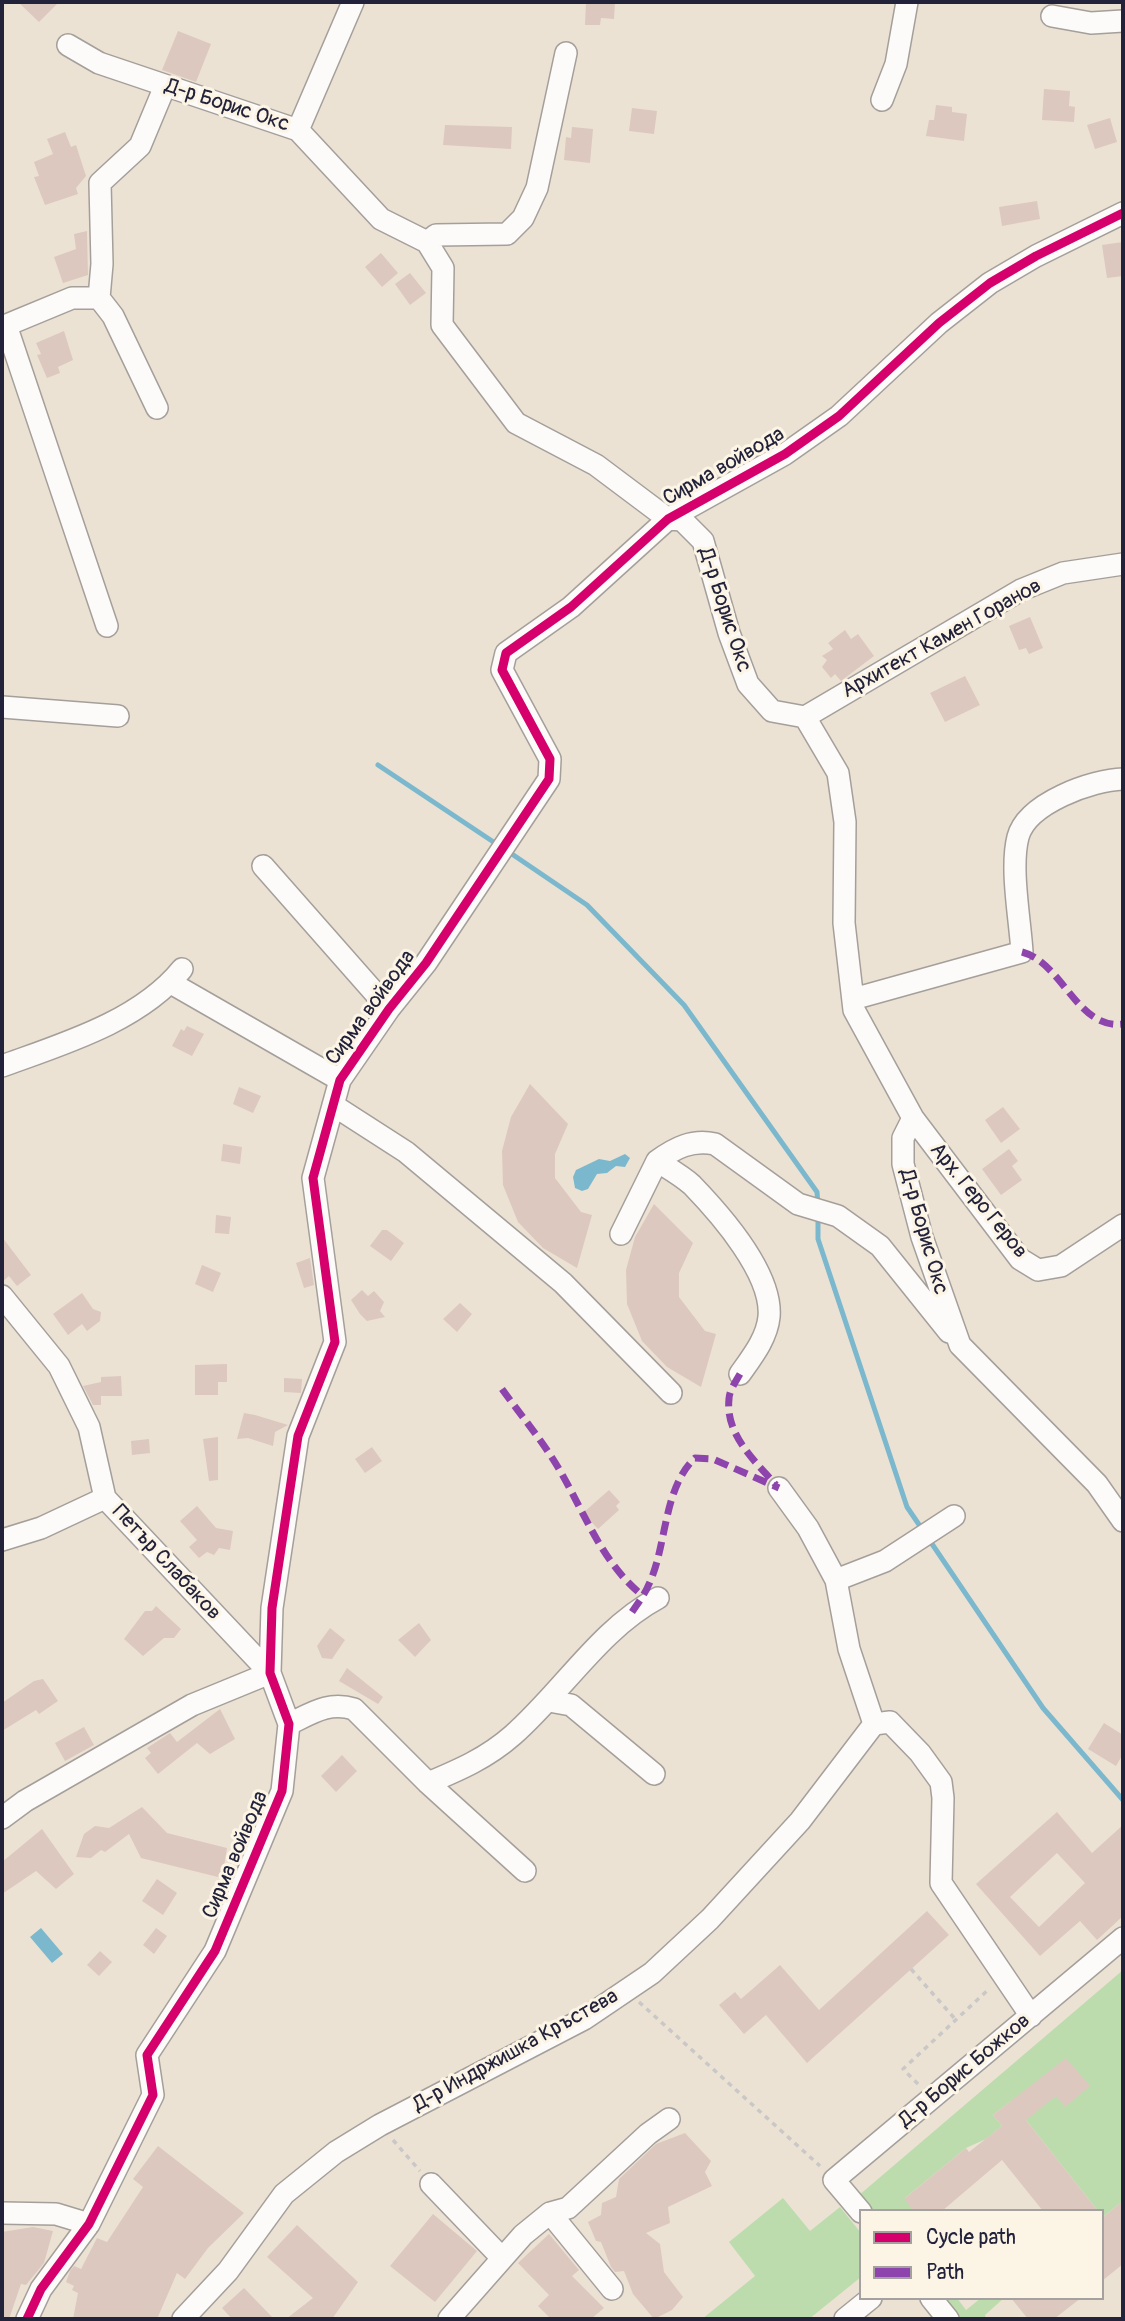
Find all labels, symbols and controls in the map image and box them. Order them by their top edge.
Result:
street label: Д-р Борис Окс [162,74,292,138]
street label: Сирма войвода [659,422,789,512]
street label: Д-р Борис Окс [692,545,756,675]
street label: Архитект Камен Горанов [838,574,1046,704]
street label: Сирма войвода [321,946,421,1070]
street label: Арх. Геро Геров [924,1138,1032,1264]
street label: Д-р Борис Окс [893,1166,953,1298]
street label: Петър Слабаков [106,1500,226,1626]
street label: Сирма войвода [198,1787,274,1923]
street label: Д-р Индржишка Кръстева [409,1984,623,2118]
street label: Д-р Борис Божков [894,2009,1036,2133]
legend [859,2209,1104,2300]
text: Cycle path [926,2224,1016,2251]
text: Path [926,2259,964,2286]

